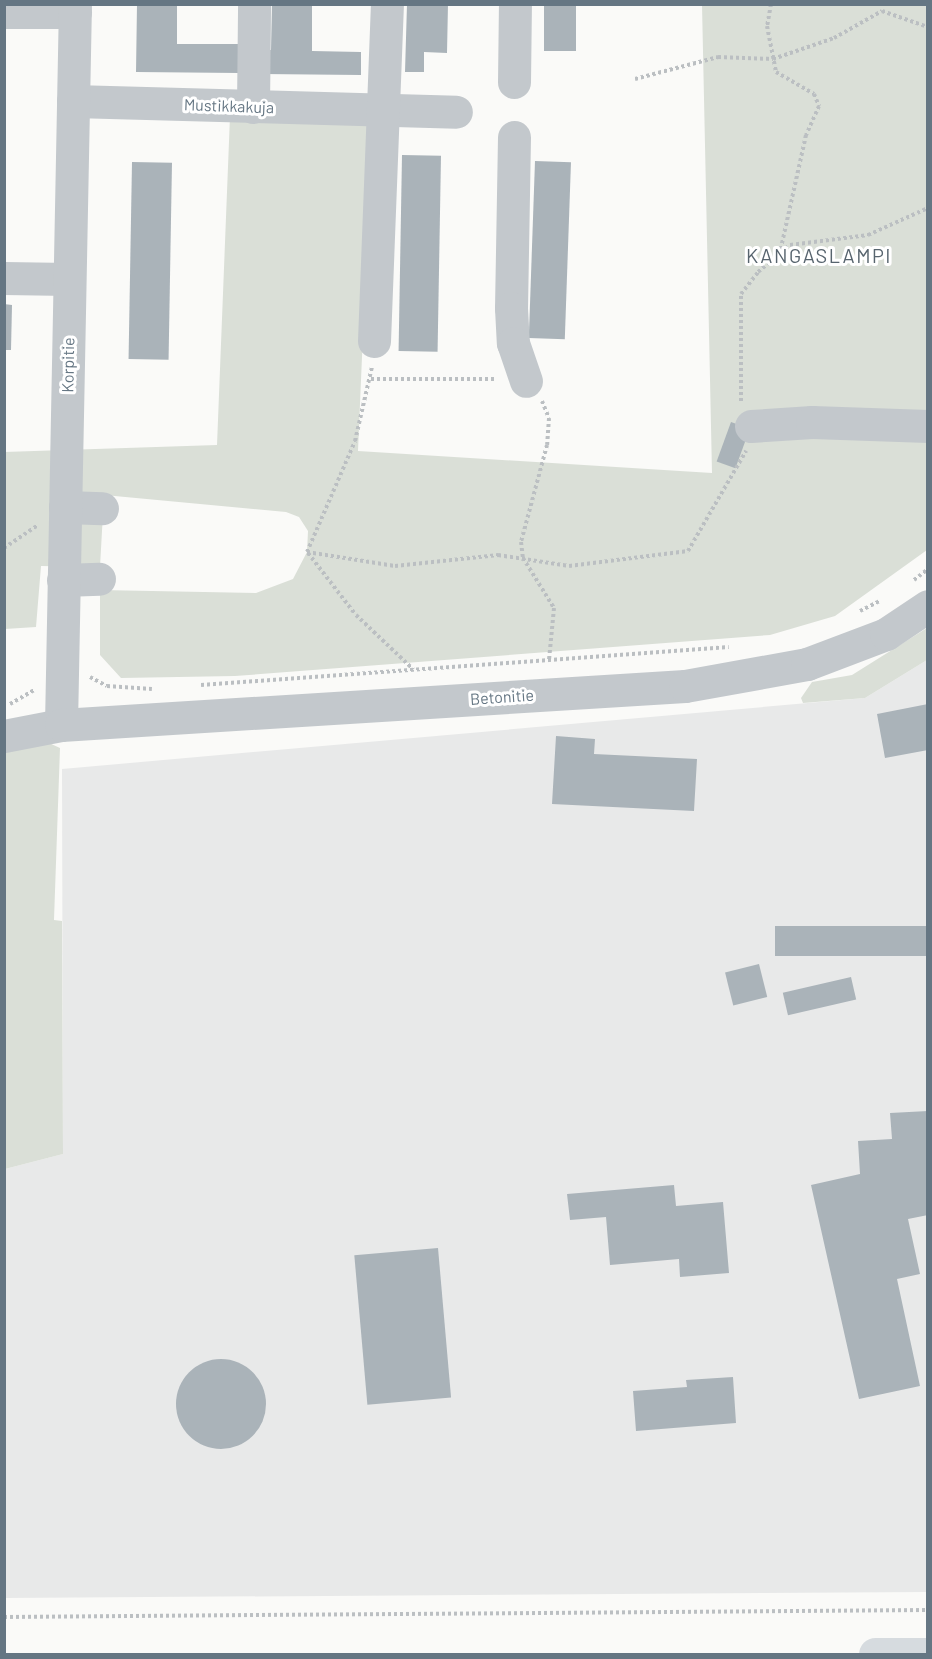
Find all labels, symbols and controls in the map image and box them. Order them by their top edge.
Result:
street label: Mustikkakuja [184,95,274,117]
district label: KANGASLAMPI [746,243,892,267]
street label: Korpitie [58,337,78,393]
street label: Betonitie [469,685,535,709]

